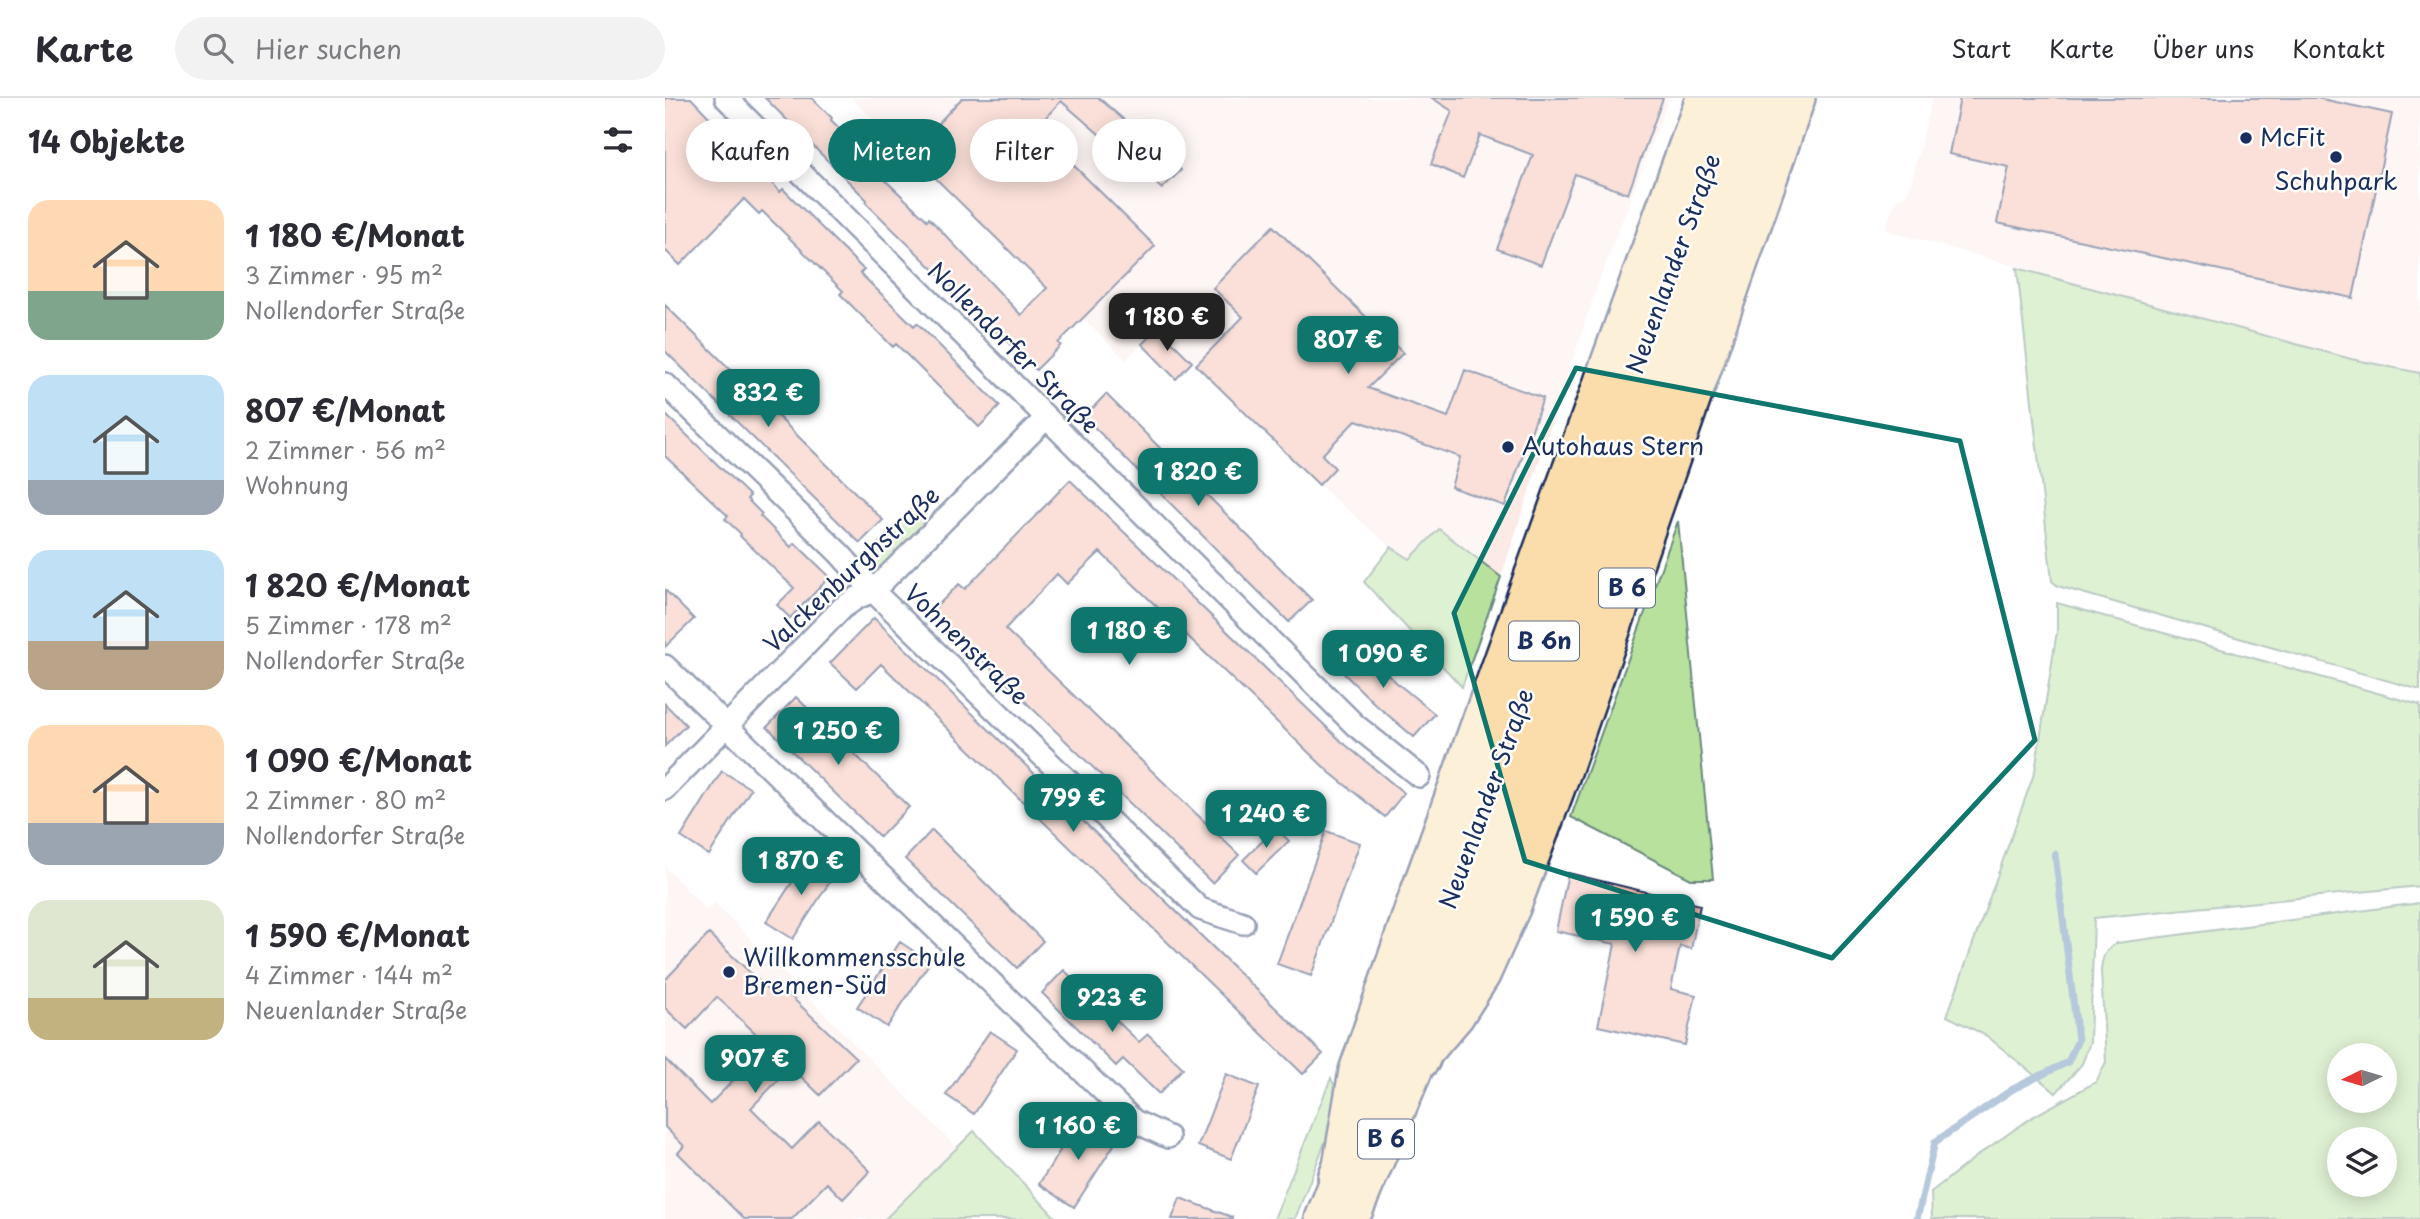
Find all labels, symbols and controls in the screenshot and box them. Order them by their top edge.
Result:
search box [175,17,665,80]
text: Karte [35,23,133,73]
icon: search [199,29,237,67]
text: Hier suchen [255,29,402,68]
text: Start [1951,30,2011,66]
text: Karte [2049,30,2114,66]
text: Über uns [2152,30,2254,66]
text: Kontakt [2292,30,2385,66]
text: 14 Objekte [28,118,185,163]
place label: McFit [2260,118,2325,154]
chip: Kaufen [686,119,814,182]
chip: Mieten [828,119,956,182]
chip: Filter [970,119,1078,182]
chip: Neu [1092,119,1186,182]
icon: filters [599,121,637,159]
marker: McFit [2238,130,2254,146]
street label: Neuenlander Straße [1616,148,1729,378]
marker: Schuhpark [2328,149,2344,165]
place label: Schuhpark [2274,162,2398,198]
text: 1 180 €/Monat [245,212,465,257]
icon: home [84,228,168,312]
street label: Nollendorfer Straße [920,253,1108,441]
text: 3 Zimmer · 95 m² [245,257,443,292]
text: Nollendorfer Straße [245,292,465,327]
pin: 1 180 € [1102,294,1232,353]
text: 1 180 € [1125,298,1209,333]
pin: 807 € [1299,316,1397,376]
text: 807 € [1313,321,1383,356]
pin: 832 € [719,370,817,429]
text: 832 € [733,374,803,409]
text: 807 €/Monat [245,387,446,432]
icon: home [84,403,168,487]
place label: Autohaus Stern [1522,427,1704,463]
text: 2 Zimmer · 56 m² [245,432,446,467]
marker: Autohaus Stern [1500,439,1516,455]
pin: 1 820 € [1133,448,1263,508]
text: 1 820 € [1154,453,1242,488]
text: Wohnung [245,467,349,502]
street label: Valckenburghstraße [754,477,947,660]
text: 1 820 €/Monat [245,562,470,607]
road number: B 6 [1599,568,1655,608]
street label: Vohnenstraße [897,575,1038,712]
icon: home [84,578,168,662]
text: 5 Zimmer · 178 m² [245,607,452,642]
pin: 1 180 € [1064,608,1194,667]
text: 1 180 € [1087,612,1171,647]
road number: B 6n [1509,622,1579,660]
pin: 1 090 € [1318,630,1448,690]
text: 1 090 € [1338,635,1428,670]
text: Nollendorfer Straße [245,642,465,677]
street label: Neuenlander Straße [1429,683,1542,913]
pin: 1 250 € [773,708,903,767]
text: 1 250 € [793,712,883,747]
text: 1 090 €/Monat [245,737,472,782]
icon: home [84,753,168,837]
pin: 799 € [1024,774,1122,834]
text: 799 € [1040,779,1106,814]
text: 2 Zimmer · 80 m² [245,782,446,817]
pin: 1 240 € [1201,790,1331,850]
text: 1 240 € [1222,795,1310,830]
text: Nollendorfer Straße [245,817,465,852]
pin: 1 870 € [736,838,866,897]
text: 1 870 € [758,842,844,877]
pin: 1 590 € [1570,894,1700,954]
text: 1 590 € [1591,899,1679,934]
text: 1 590 €/Monat [245,912,470,957]
icon: home [84,928,168,1012]
place label: Willkommensschule Bremen-Süd [743,938,966,1002]
text: 4 Zimmer · 144 m² [245,957,453,992]
marker: Willkommensschule Bremen-Süd [721,964,737,980]
pin: 923 € [1063,974,1161,1034]
text: 923 € [1077,979,1147,1014]
text: Neuenlander Straße [245,992,467,1027]
pin: 907 € [706,1035,804,1095]
text: 907 € [721,1040,789,1075]
north arrow [2327,1043,2397,1113]
map controls [2327,1043,2397,1197]
pin: 1 160 € [1013,1102,1143,1162]
text: 1 160 € [1035,1107,1121,1142]
road number: B 6 [1358,1120,1414,1158]
button: layers [2327,1127,2397,1197]

